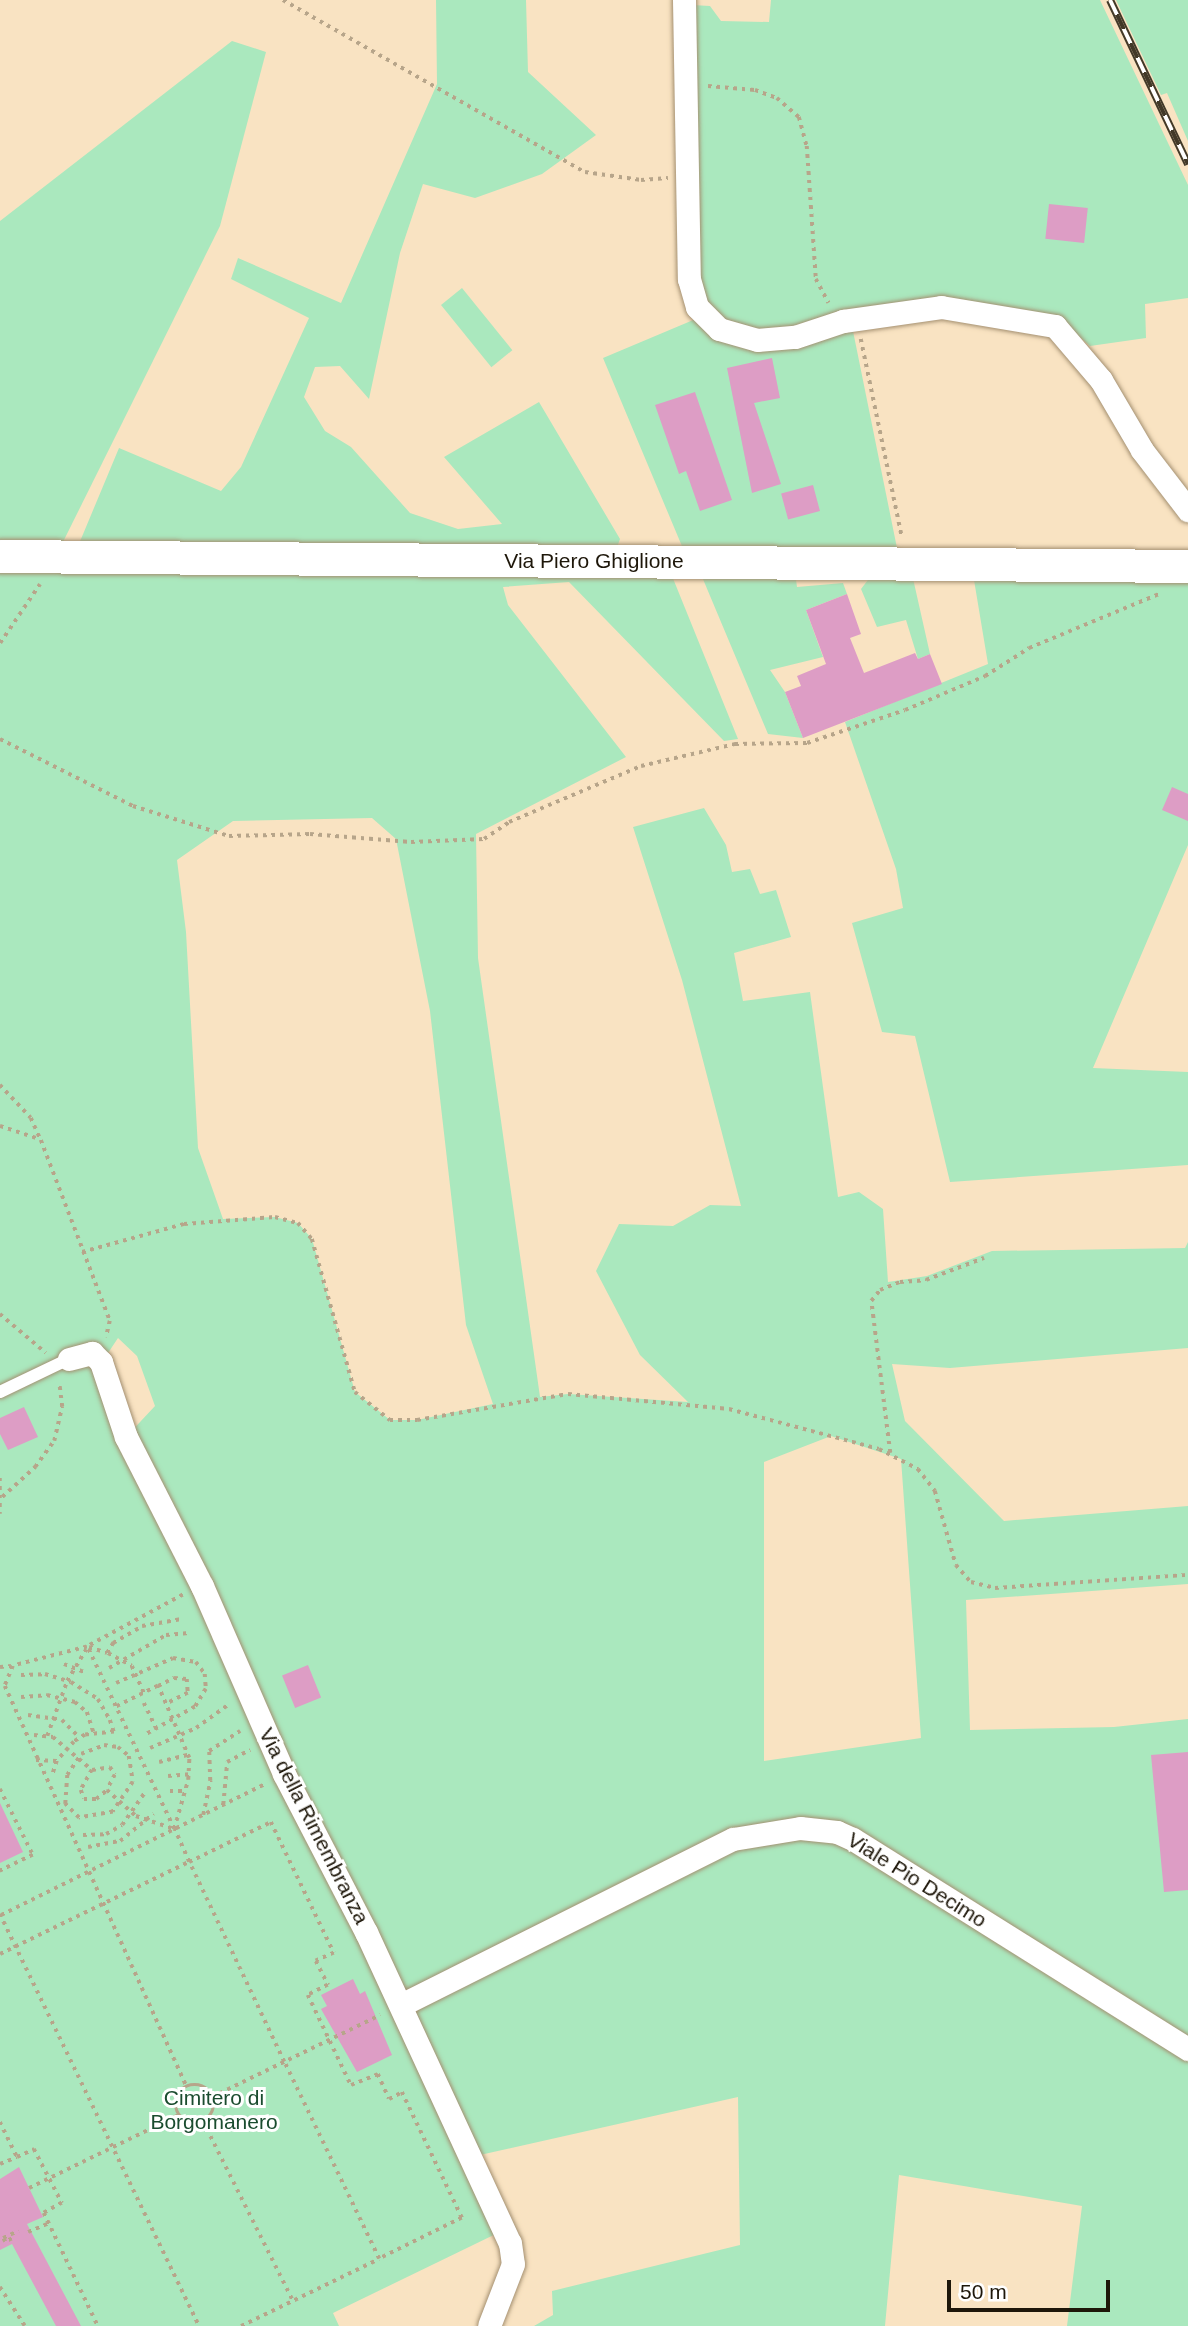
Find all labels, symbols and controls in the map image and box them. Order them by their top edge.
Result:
street label: Via Piero Ghiglione [504,548,684,574]
street label: Via della Rimembranza [254,1724,374,1928]
street label: Viale Pio Decimo [843,1827,991,1933]
park label: Cimitero di Borgomanero [150,2085,278,2135]
scale bar [950,2266,1113,2310]
text: 50 m [960,2280,1007,2303]

